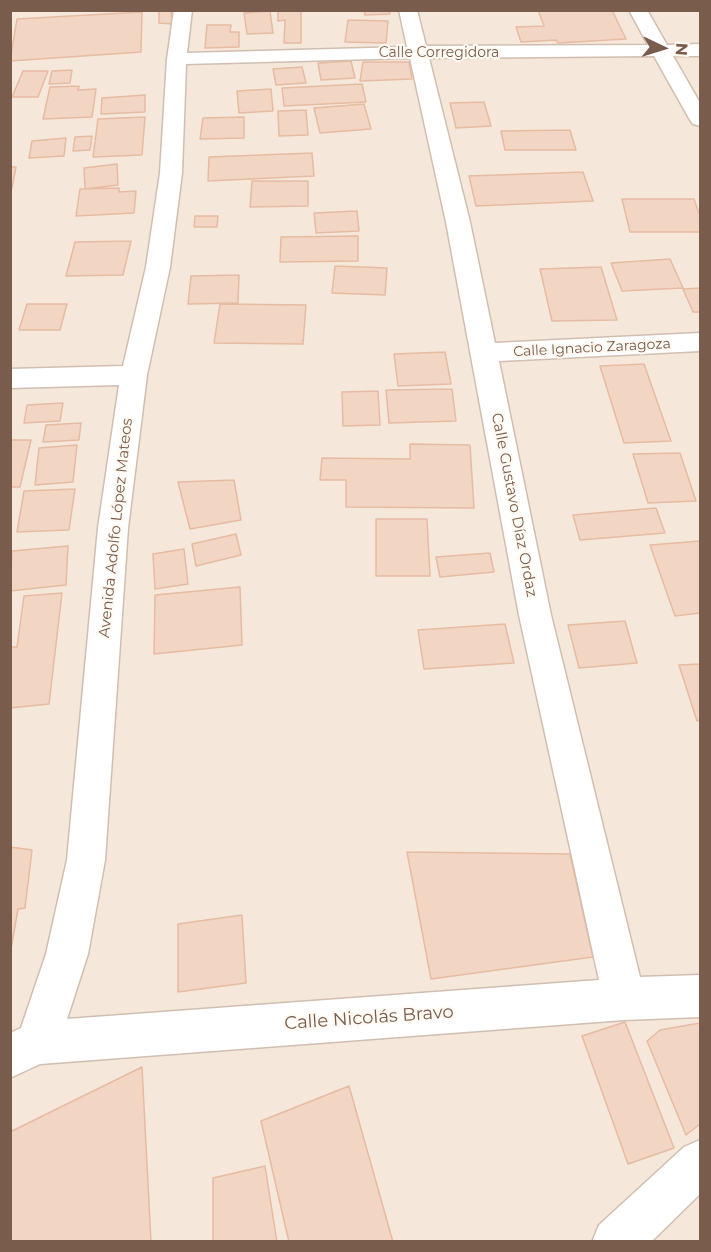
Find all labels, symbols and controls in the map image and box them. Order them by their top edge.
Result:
north arrow [633,18,693,78]
text: N [672,42,691,56]
street label: Calle Corregidora [379,45,499,61]
street label: Calle Ignacio Zaragoza [513,335,671,361]
street label: Calle Gustavo Díaz Ordaz [487,411,541,599]
street label: Avenida Adolfo López Mateos [96,417,136,639]
street label: Calle Nicolás Bravo [284,1001,454,1035]

